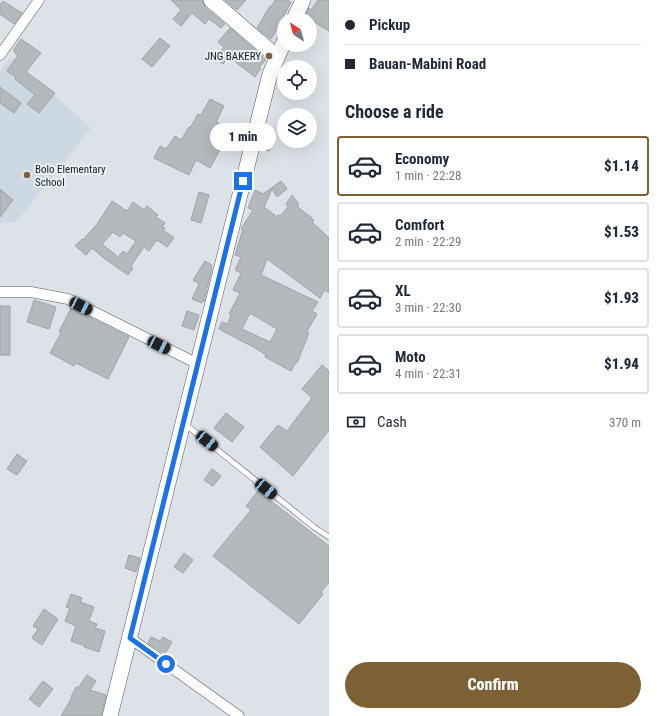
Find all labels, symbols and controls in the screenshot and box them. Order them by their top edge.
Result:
north arrow [277,12,317,52]
map controls [277,12,317,148]
text: Pickup [369,16,410,34]
place label: JNG BAKERY [205,50,261,63]
marker: JNG BAKERY [264,51,274,61]
text: Bauan-Mabini Road [369,55,486,73]
button: locate [277,60,317,100]
text: Choose a ride [345,101,444,122]
button: layers [277,108,317,148]
callout: 1 min [210,123,276,151]
text: 1 min [229,129,257,144]
icon: car [347,148,383,184]
text: Economy [395,150,449,168]
text: $1.14 [604,157,639,175]
place label: Bolo Elementary School [35,163,106,189]
text: 1 min · 22:28 [395,168,461,183]
marker: Bolo Elementary School [22,170,32,180]
route end [234,172,252,190]
icon: car [347,214,383,250]
text: Comfort [395,216,444,234]
text: $1.53 [604,223,639,241]
text: 2 min · 22:29 [395,234,461,249]
icon: car [347,280,383,316]
text: XL [395,282,411,300]
text: $1.93 [604,289,639,307]
car [68,295,94,317]
text: 3 min · 22:30 [395,300,461,315]
car [146,334,172,356]
icon: car [347,346,383,382]
text: Moto [395,348,426,366]
text: $1.94 [604,355,639,373]
text: 4 min · 22:31 [395,366,461,381]
icon: cash [345,411,367,433]
text: Cash [377,413,407,431]
text: 370 m [609,415,641,430]
car [194,429,220,453]
car [253,477,279,501]
route start [157,655,175,673]
button: Confirm [345,662,641,708]

